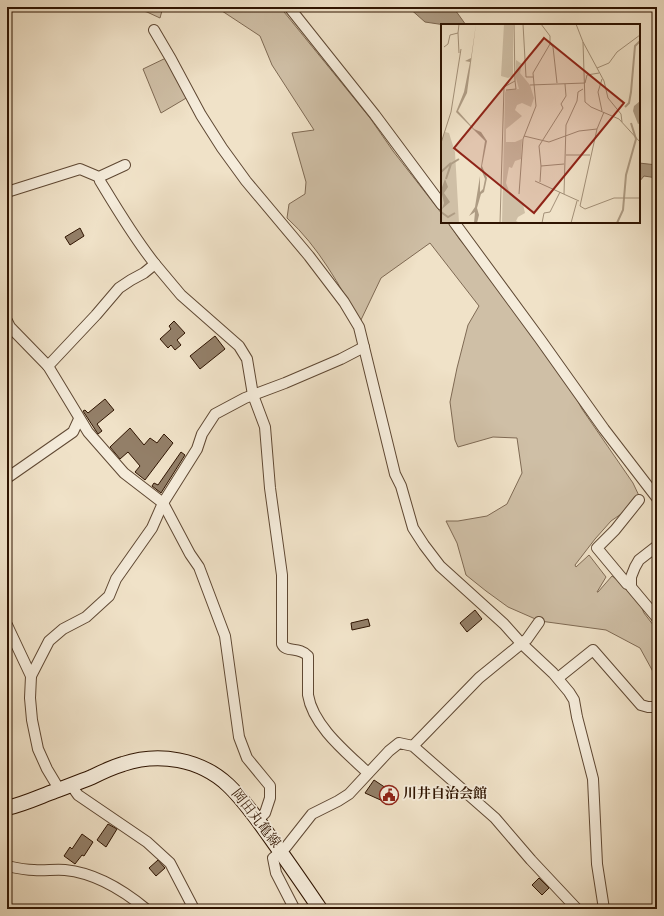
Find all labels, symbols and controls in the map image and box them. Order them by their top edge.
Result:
inset map [441,24,640,223]
public building icon: 川井自治会館 [378,784,400,806]
street label: 岡田丸亀線 [226,785,284,853]
place label: 川井自治会館 [403,785,487,805]

